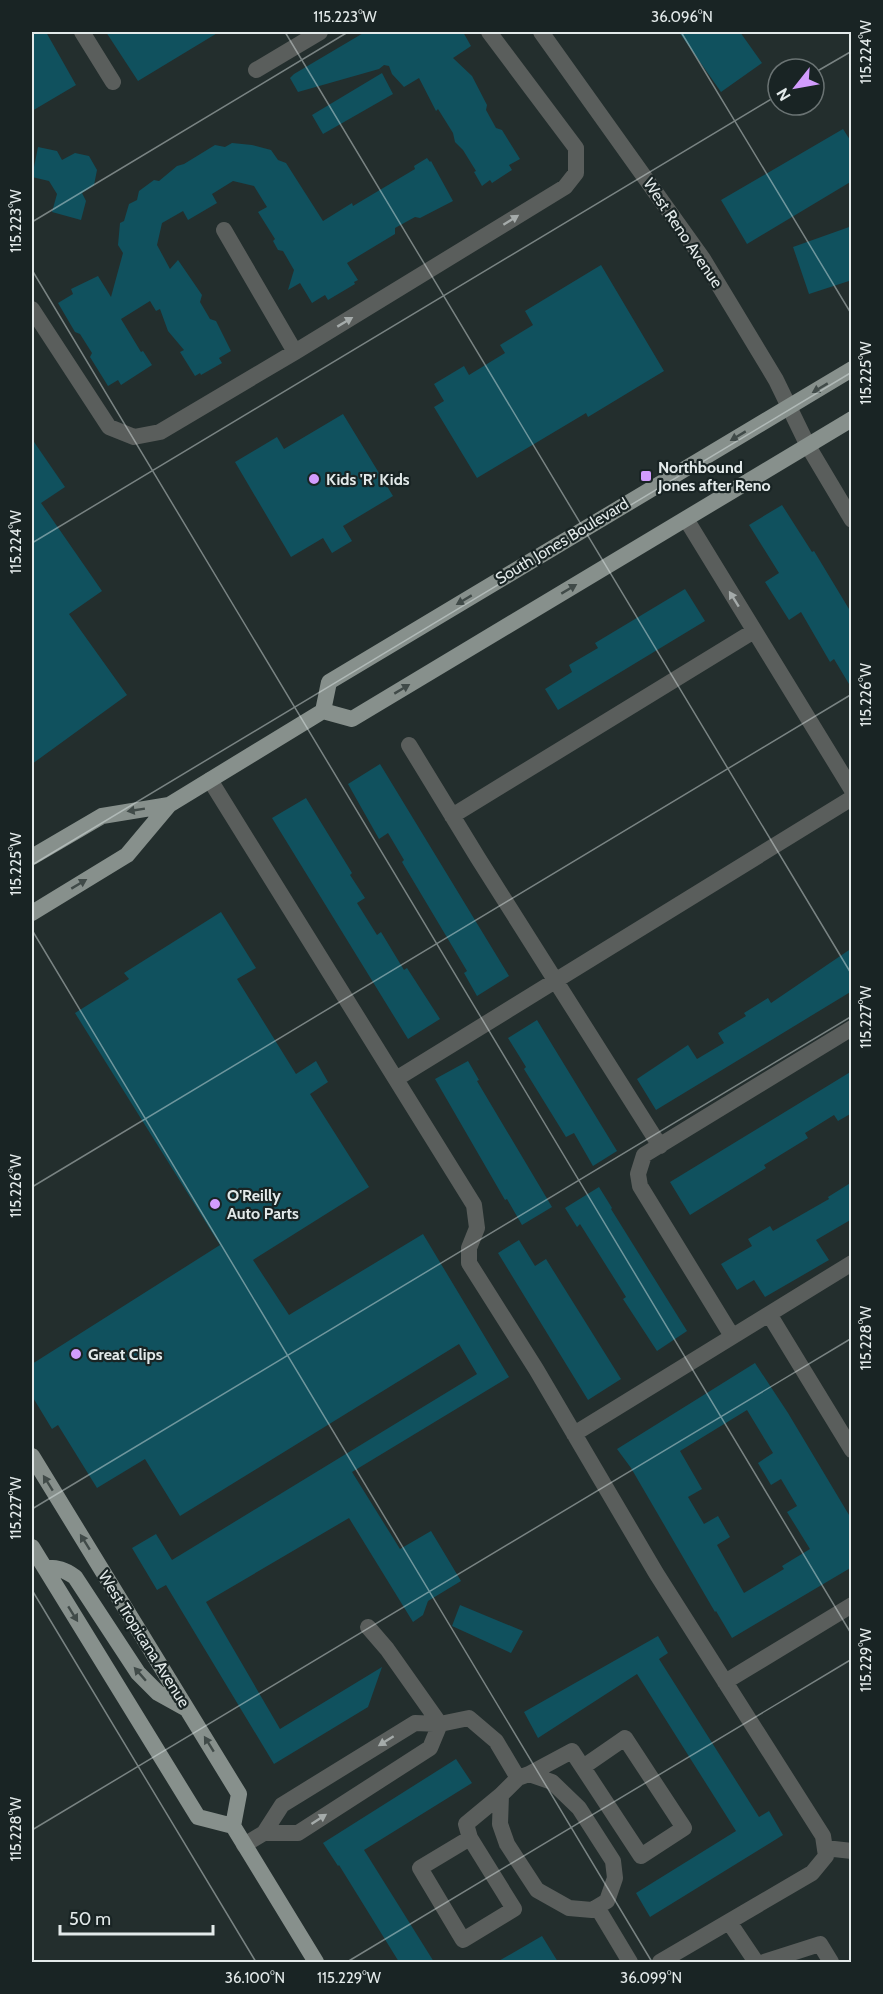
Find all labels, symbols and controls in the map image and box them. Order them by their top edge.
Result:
text: 115.223°W [313,8,378,26]
text: 36.096°N [651,8,713,26]
text: 115.224°W [857,19,875,84]
north arrow [766,57,826,117]
text: N [773,85,795,104]
street label: West Reno Avenue [639,175,727,291]
text: 115.223°W [7,188,25,253]
one-way arrow [503,215,519,226]
one-way arrow [337,317,353,328]
text: 115.225°W [857,340,875,405]
one-way arrow [812,382,828,393]
one-way arrow [729,431,746,441]
place label: Northbound Jones after Reno [657,458,771,495]
marker: Northbound Jones after Reno [639,469,653,483]
place label: Kids 'R' Kids [326,470,410,489]
marker: Kids 'R' Kids [307,472,321,486]
street label: South Jones Boulevard [492,494,632,588]
text: 115.224°W [7,509,25,574]
one-way arrow [561,583,577,594]
one-way arrow [729,591,740,607]
one-way arrow [456,595,472,606]
text: 115.226°W [857,662,875,727]
one-way arrow [394,684,411,694]
one-way arrow [126,806,145,815]
text: 115.225°W [7,831,25,896]
one-way arrow [71,879,87,890]
text: 115.227°W [857,985,875,1048]
text: 115.226°W [7,1153,25,1218]
place label: O'Reilly Auto Parts [227,1186,299,1223]
marker: O'Reilly Auto Parts [208,1197,222,1211]
text: 115.228°W [857,1305,875,1370]
place label: Great Clips [88,1345,163,1364]
marker: Great Clips [69,1347,83,1361]
one-way arrow [42,1475,53,1491]
text: 115.227°W [7,1476,25,1539]
one-way arrow [79,1534,90,1551]
street label: West Tropicana Avenue [94,1567,194,1711]
one-way arrow [68,1606,79,1622]
text: 115.229°W [857,1627,875,1692]
one-way arrow [134,1667,147,1682]
one-way arrow [378,1735,394,1746]
one-way arrow [203,1736,214,1752]
text: 115.228°W [7,1796,25,1861]
one-way arrow [311,1814,327,1825]
scale bar [60,1898,213,1936]
text: 50 m [69,1908,111,1930]
text: 36.100°N [225,1969,285,1987]
text: 115.229°W [317,1969,382,1987]
text: 36.099°N [620,1969,682,1987]

